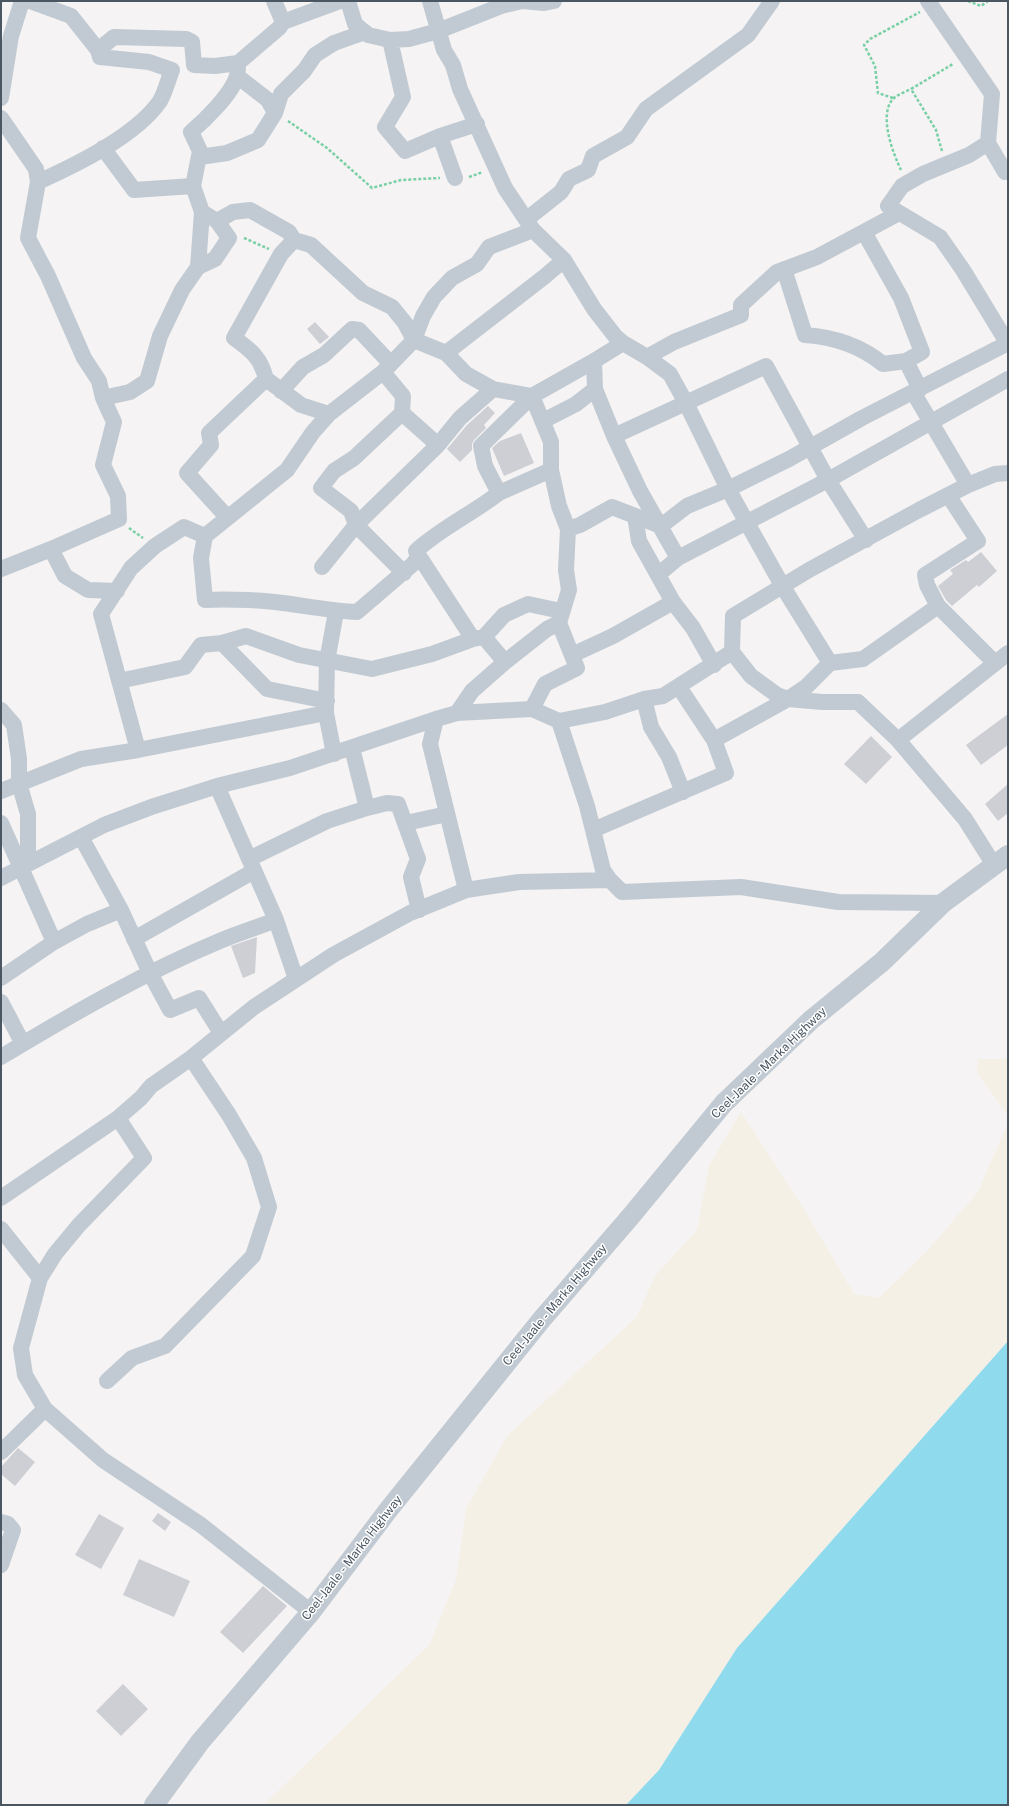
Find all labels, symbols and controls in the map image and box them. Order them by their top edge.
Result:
street label: Ceel-Jaale - Marka Highway [709,1004,829,1122]
street label: Ceel-Jaale - Marka Highway [500,1241,610,1369]
street label: Ceel-Jaale - Marka Highway [299,1493,405,1623]

